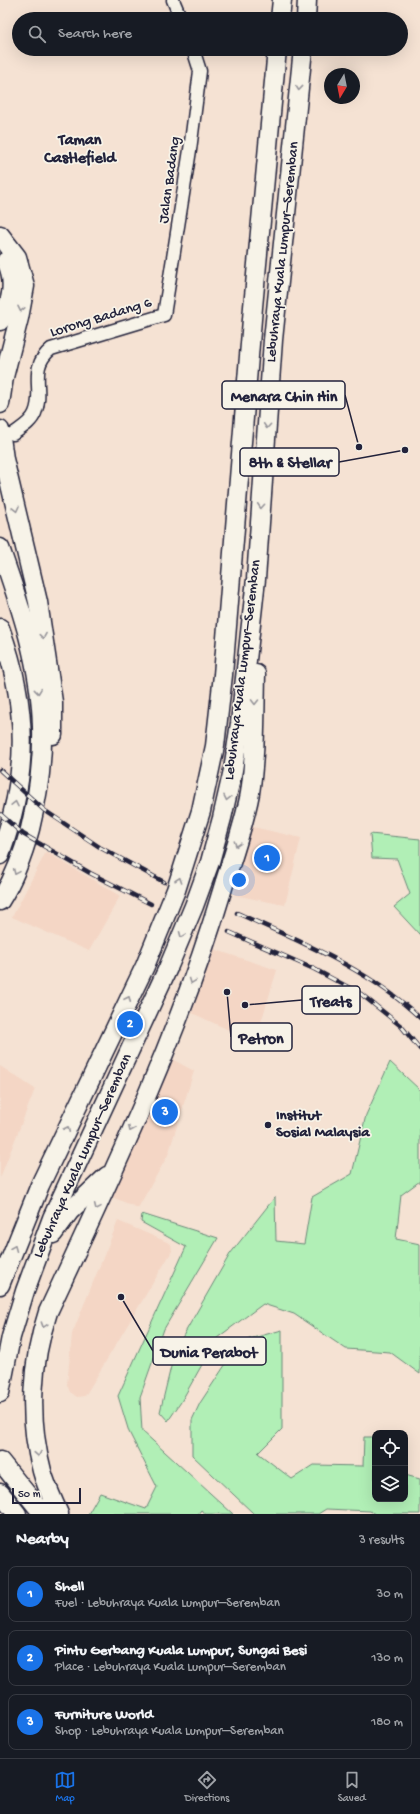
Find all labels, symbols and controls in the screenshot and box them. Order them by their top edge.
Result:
search box [12,12,408,56]
icon: search [26,23,48,45]
text: Search here [58,25,132,43]
north arrow [324,68,360,104]
one-way arrow [294,85,303,91]
district label: Taman Castlefield [43,132,117,169]
street label: Jalan Badang [155,135,185,225]
street label: Lebuhraya Kuala Lumpur–Seremban [262,141,304,363]
street label: Lorong Badang 6 [48,294,154,342]
one-way arrow [18,306,26,312]
callout: Menara Chin Hin [222,381,345,409]
text: Menara Chin Hin [231,389,338,408]
one-way arrow [263,423,272,429]
callout: 8th & Stellar [240,448,339,476]
text: 8th & Stellar [249,455,334,474]
one-way arrow [257,502,266,509]
one-way arrow [11,505,20,512]
street label: Lebuhraya Kuala Lumpur–Seremban [221,559,265,781]
one-way arrow [38,633,47,639]
one-way arrow [33,688,42,694]
one-way arrow [251,699,259,705]
one-way arrow [223,795,231,801]
one-way arrow [11,801,19,807]
one-way arrow [233,841,242,848]
pin: 1 [254,843,280,873]
one-way arrow [12,868,20,875]
your location [229,870,249,890]
one-way arrow [175,876,183,883]
one-way arrow [178,931,186,938]
one-way arrow [189,978,197,985]
callout: Treats [302,986,360,1014]
text: Treats [308,994,353,1013]
one-way arrow [124,996,131,1004]
pin: 2 [117,1009,143,1039]
callout: Petron [231,1023,292,1051]
text: Petron [237,1031,284,1050]
street label: Lebuhraya Kuala Lumpur–Seremban [30,1051,136,1261]
pin: 3 [152,1097,178,1127]
place label: Institut Sosial Malaysia [276,1107,370,1142]
marker: Institut Sosial Malaysia [263,1120,273,1130]
one-way arrow [128,1125,136,1133]
one-way arrow [62,1126,70,1134]
one-way arrow [94,1202,102,1210]
one-way arrow [10,1245,18,1252]
one-way arrow [40,1322,49,1329]
callout: Dunia Perabot [153,1337,266,1365]
text: Dunia Perabot [159,1345,259,1364]
map controls [372,1430,408,1502]
button: locate [372,1430,408,1466]
one-way arrow [34,1451,42,1457]
button: layers [372,1466,408,1502]
scale bar [12,1486,81,1505]
text: 50 m [18,1489,40,1501]
text: Nearby [16,1530,69,1550]
text: 3 results [359,1533,404,1548]
text: Shell [55,1578,84,1596]
text: 1 [27,1587,33,1602]
text: 30 m [377,1587,403,1602]
text: Fuel · Lebuhraya Kuala Lumpur–Seremban [55,1596,280,1611]
text: Pintu Gerbang Kuala Lumpur, Sungai Besi [55,1642,307,1660]
text: 2 [27,1651,33,1666]
text: 130 m [371,1651,403,1666]
text: Place · Lebuhraya Kuala Lumpur–Seremban [55,1660,286,1675]
text: Furniture World [55,1706,153,1724]
text: 3 [27,1715,33,1730]
text: 180 m [371,1715,403,1730]
text: Shop · Lebuhraya Kuala Lumpur–Seremban [55,1724,284,1739]
tab: Map [54,1769,76,1805]
tab: Directions [185,1769,229,1805]
tab: Saved [338,1769,366,1805]

